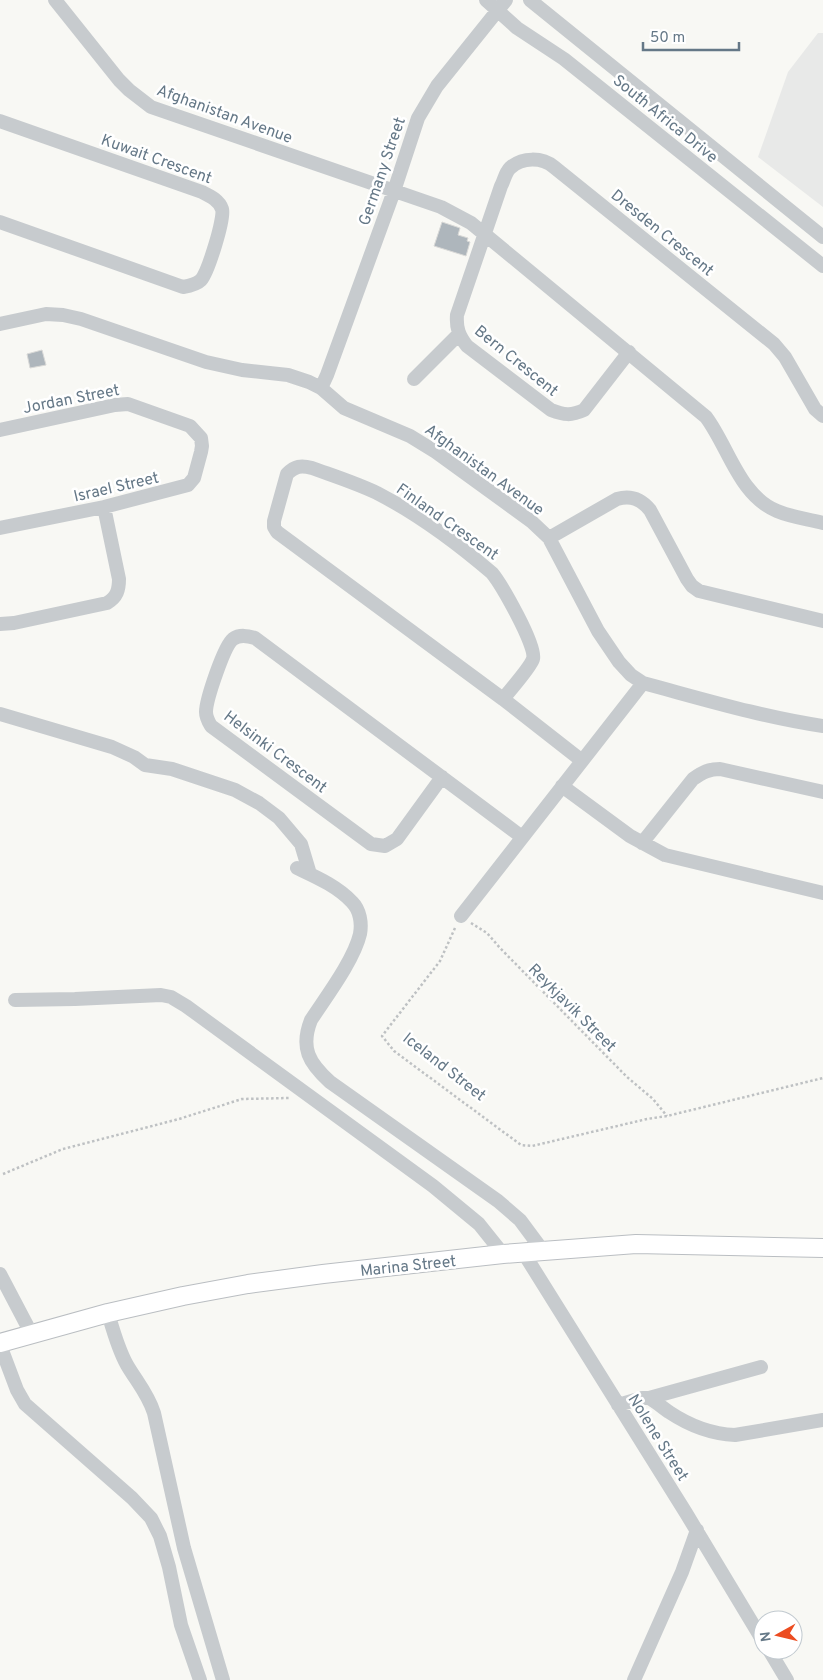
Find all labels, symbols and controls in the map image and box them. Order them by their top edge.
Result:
scale bar [643,20,739,52]
text: 50 m [650,29,685,48]
street label: South Africa Drive [608,71,721,168]
street label: Afghanistan Avenue [154,81,295,149]
street label: Germany Street [355,115,411,229]
street label: Kuwait Crescent [98,131,215,189]
street label: Dresden Crescent [606,186,717,281]
street label: Bern Crescent [470,322,562,401]
street label: Jordan Street [21,381,121,419]
street label: Afghanistan Avenue [420,421,548,521]
street label: Israel Street [72,468,161,507]
street label: Finland Crescent [392,480,502,565]
street label: Helsinki Crescent [219,707,331,798]
street label: Reykjavik Street [523,960,620,1057]
street label: Iceland Street [398,1029,489,1106]
street label: Marina Street [359,1252,457,1282]
street label: Nolene Street [623,1391,692,1485]
north arrow [753,1610,803,1660]
text: N [757,1630,776,1643]

